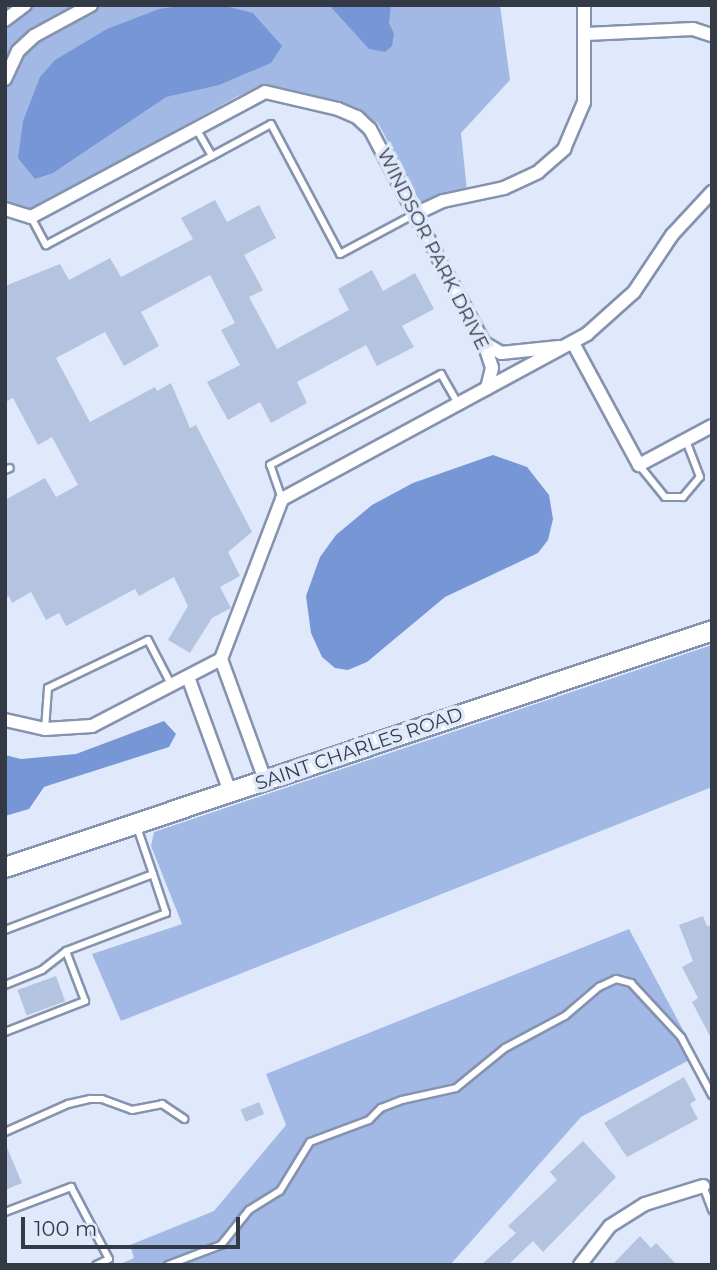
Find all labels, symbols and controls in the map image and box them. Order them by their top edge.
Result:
street label: WINDSOR PARK DRIVE [372,144,494,354]
street label: SAINT CHARLES ROAD [252,703,466,795]
scale bar [24,1204,243,1248]
text: 100 m [34,1216,97,1241]

